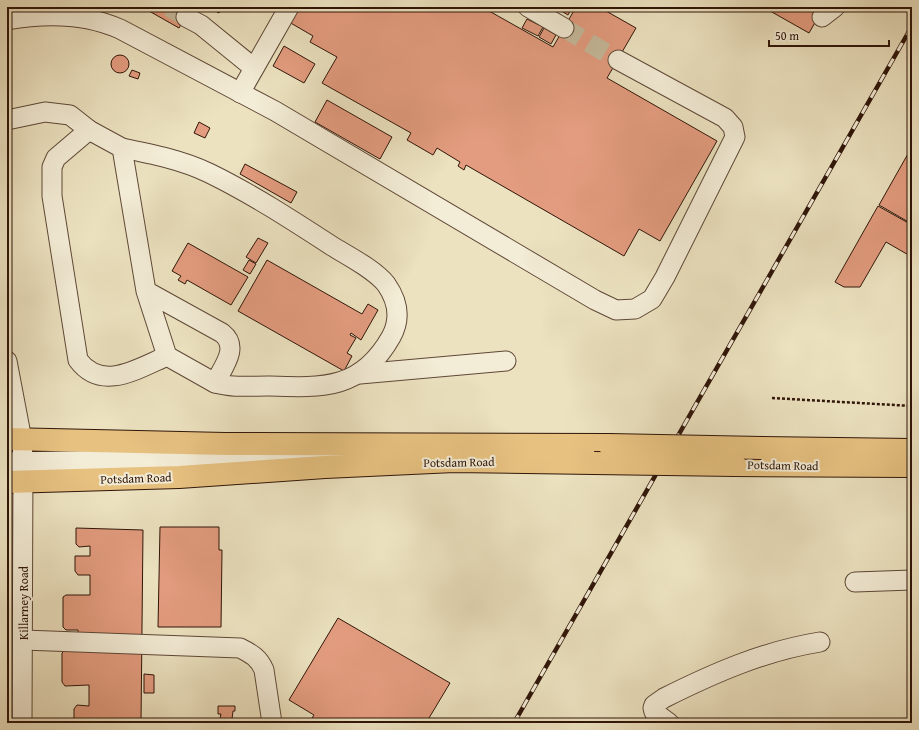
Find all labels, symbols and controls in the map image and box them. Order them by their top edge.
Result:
scale bar [769,22,889,48]
text: 50 m [775,27,799,44]
street label: Potsdam Road [423,453,495,471]
street label: Potsdam Road [747,456,819,474]
street label: Potsdam Road [100,468,172,488]
street label: Killarney Road [15,565,32,640]

